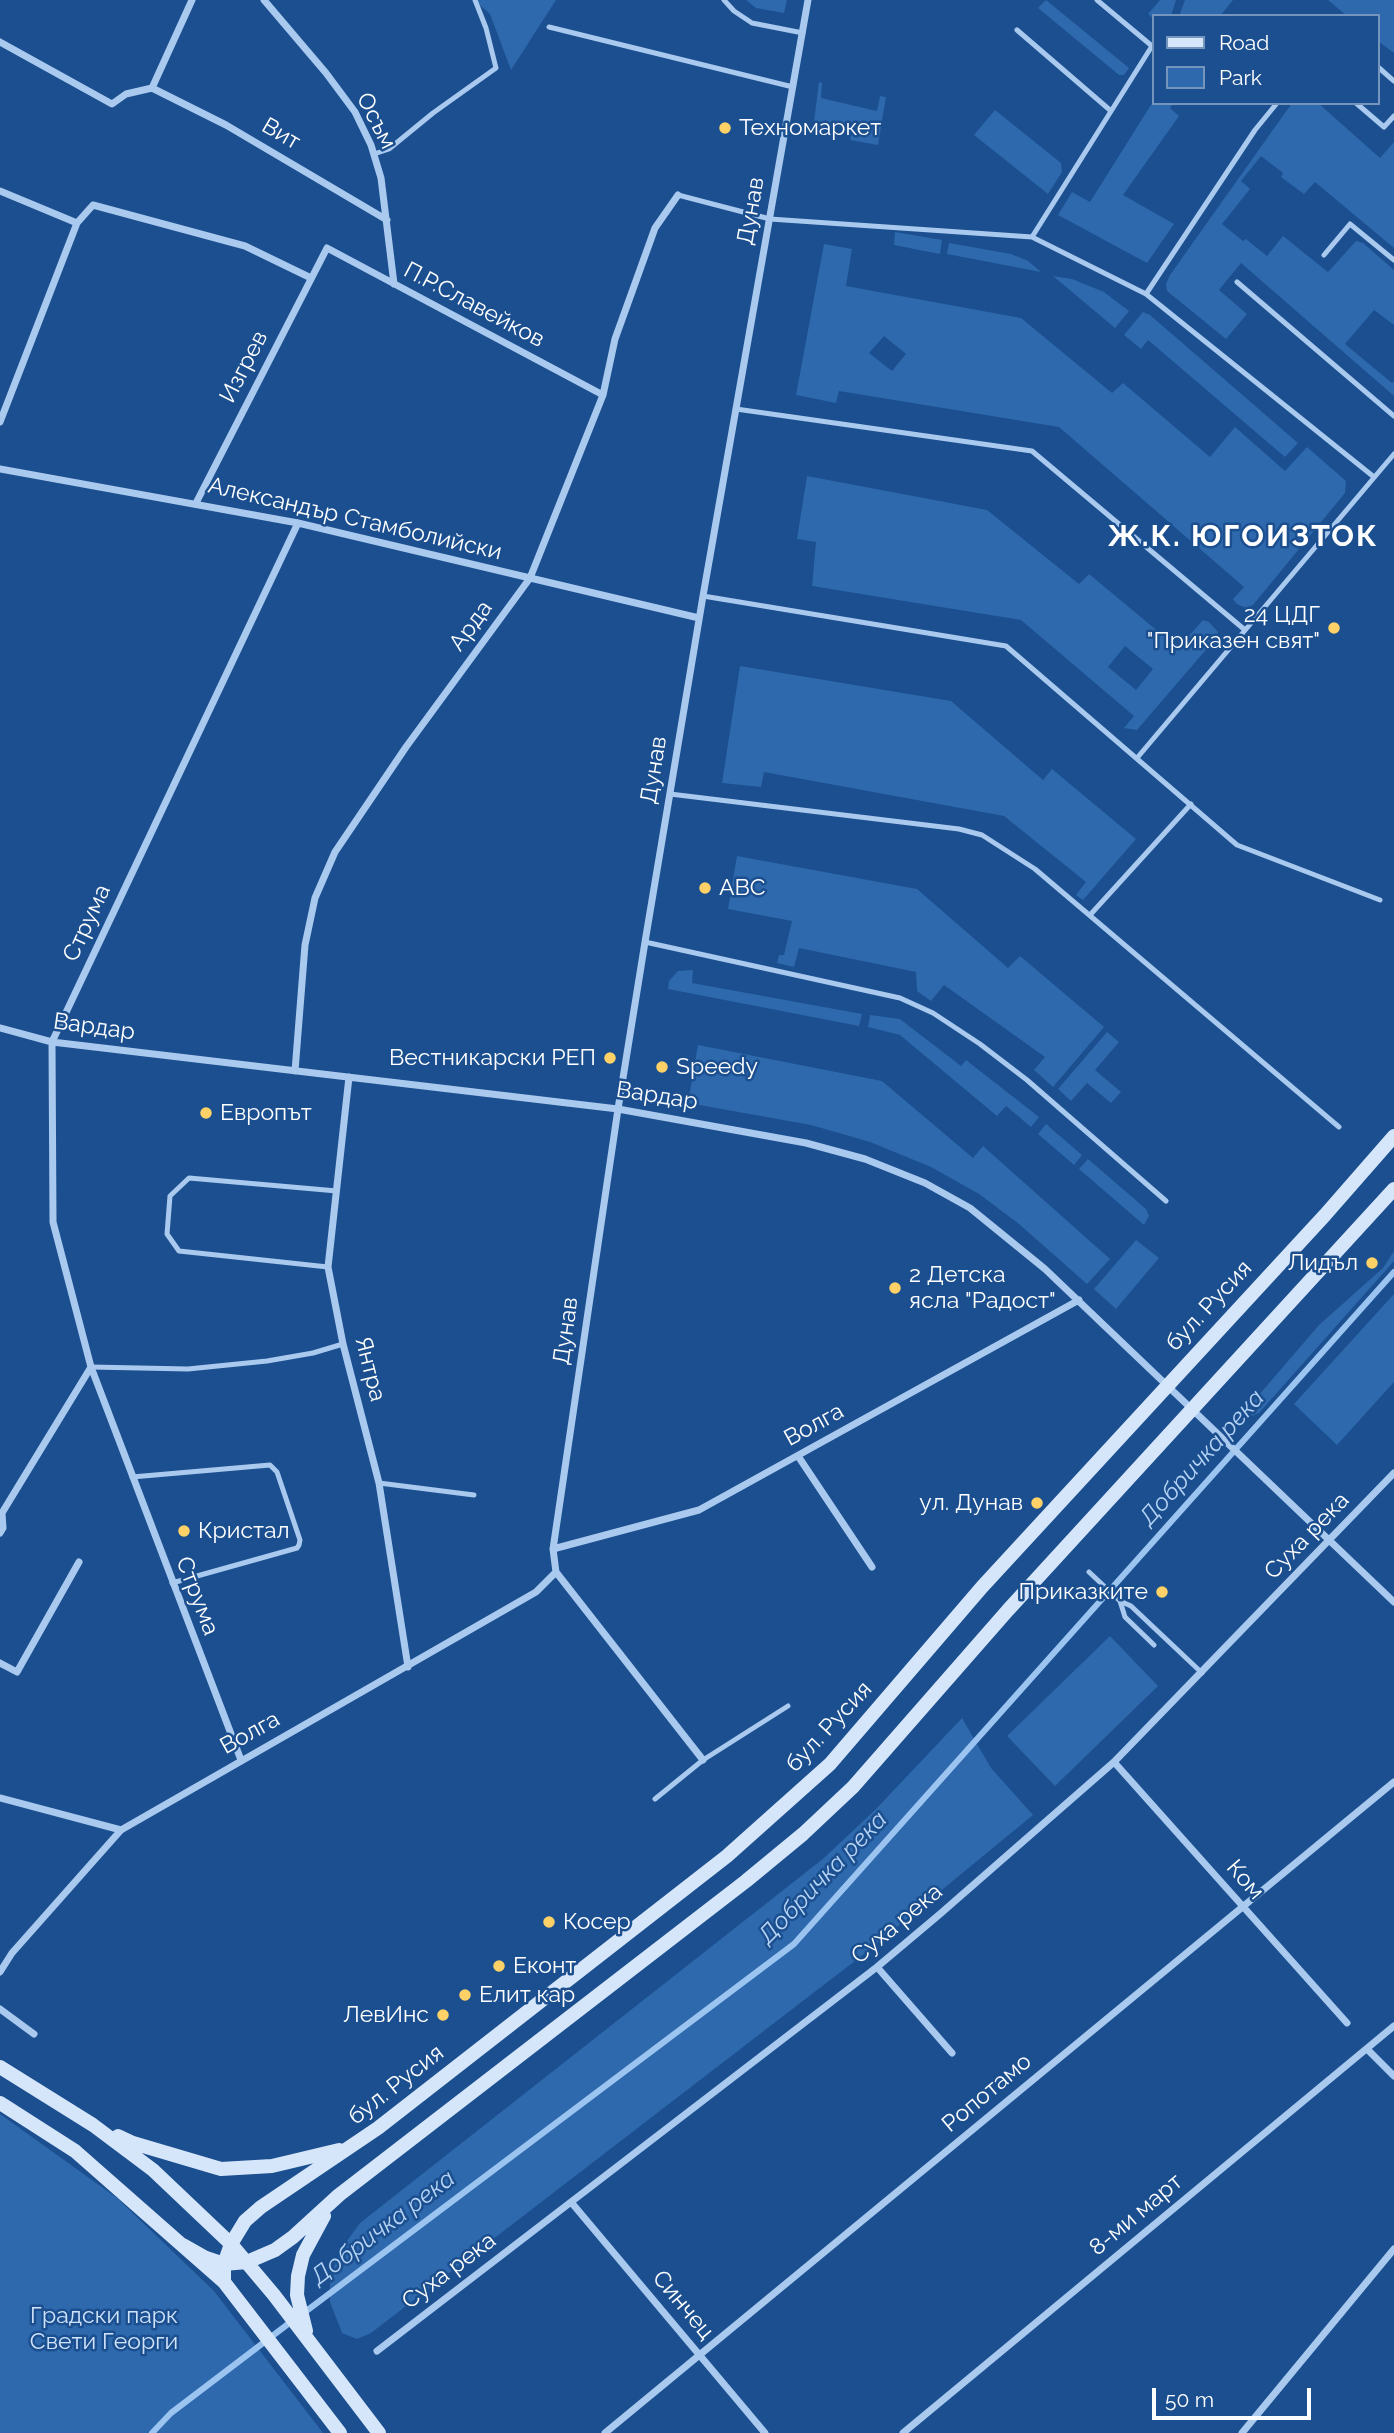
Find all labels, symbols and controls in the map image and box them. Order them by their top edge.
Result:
legend [1152,14,1380,105]
text: Road [1219,30,1269,55]
text: Park [1219,65,1262,90]
street label: Осъм [350,88,402,154]
street label: Вит [257,112,305,156]
place label: Техномаркет [739,114,881,142]
marker: Техномаркет [717,120,733,136]
street label: Дунав [732,175,770,247]
street label: П.Р.Славейков [399,256,549,354]
street label: Изгрев [214,326,274,408]
street label: Александър Стамболийски [205,472,505,566]
district label: Ж.К. ЮГОИЗТОК [1109,519,1377,555]
street label: Арда [443,595,499,657]
place label: 24 ЦДГ "Приказен свят" [1147,601,1320,655]
marker: 24 ЦДГ "Приказен свят" [1326,620,1342,636]
street label: Дунав [635,734,673,806]
place label: ABC [719,874,766,902]
street label: Струма [57,880,117,966]
marker: ABC [697,880,713,896]
street label: Вардар [51,1008,137,1046]
place label: Вестникарски РЕП [389,1044,596,1072]
marker: Вестникарски РЕП [602,1050,618,1066]
place label: Speedy [676,1053,758,1081]
marker: Speedy [654,1059,670,1075]
street label: Вардар [614,1076,700,1116]
place label: Европът [220,1099,312,1127]
marker: Европът [198,1105,214,1121]
place label: Лидъл [1288,1249,1358,1277]
street label: бул. Русия [1160,1255,1258,1357]
marker: Лидъл [1364,1255,1380,1271]
place label: 2 Детска ясла "Радост" [909,1261,1056,1315]
marker: 2 Детска ясла "Радост" [887,1280,903,1296]
street label: Дунав [548,1295,584,1367]
street label: Янтра [349,1334,391,1404]
water label: Добричка река [1133,1384,1271,1532]
street label: Волга [779,1397,849,1453]
street label: Суха река [1259,1487,1355,1585]
place label: ул. Дунав [919,1489,1023,1517]
marker: ул. Дунав [1029,1495,1045,1511]
place label: Кристал [198,1517,290,1545]
marker: Кристал [176,1523,192,1539]
street label: Струма [169,1553,225,1639]
place label: Приказките [1019,1578,1148,1606]
marker: Приказките [1154,1584,1170,1600]
street label: бул. Русия [780,1676,878,1778]
street label: Волга [215,1705,285,1761]
water label: Добричка река [753,1806,893,1950]
street label: Ком [1220,1854,1270,1906]
street label: Суха река [846,1878,948,1970]
place label: Косер [563,1908,631,1936]
marker: Косер [541,1914,557,1930]
place label: Еконт [513,1952,576,1980]
marker: Еконт [491,1958,507,1974]
place label: Елит кар [479,1981,575,2009]
marker: Елит кар [457,1987,473,2003]
place label: ЛевИнс [343,2001,429,2029]
marker: ЛевИнс [435,2007,451,2023]
street label: бул. Русия [343,2039,449,2131]
street label: Ропотамо [937,2048,1037,2138]
water label: Добричка река [305,2164,461,2292]
street label: 8-ми март [1084,2168,1188,2262]
street label: Суха река [397,2227,501,2315]
street label: Синчец [646,2265,720,2345]
park label: Градски парк Свети Георги [30,2302,178,2356]
scale bar [1156,2374,1315,2418]
text: 50 m [1165,2387,1214,2412]

